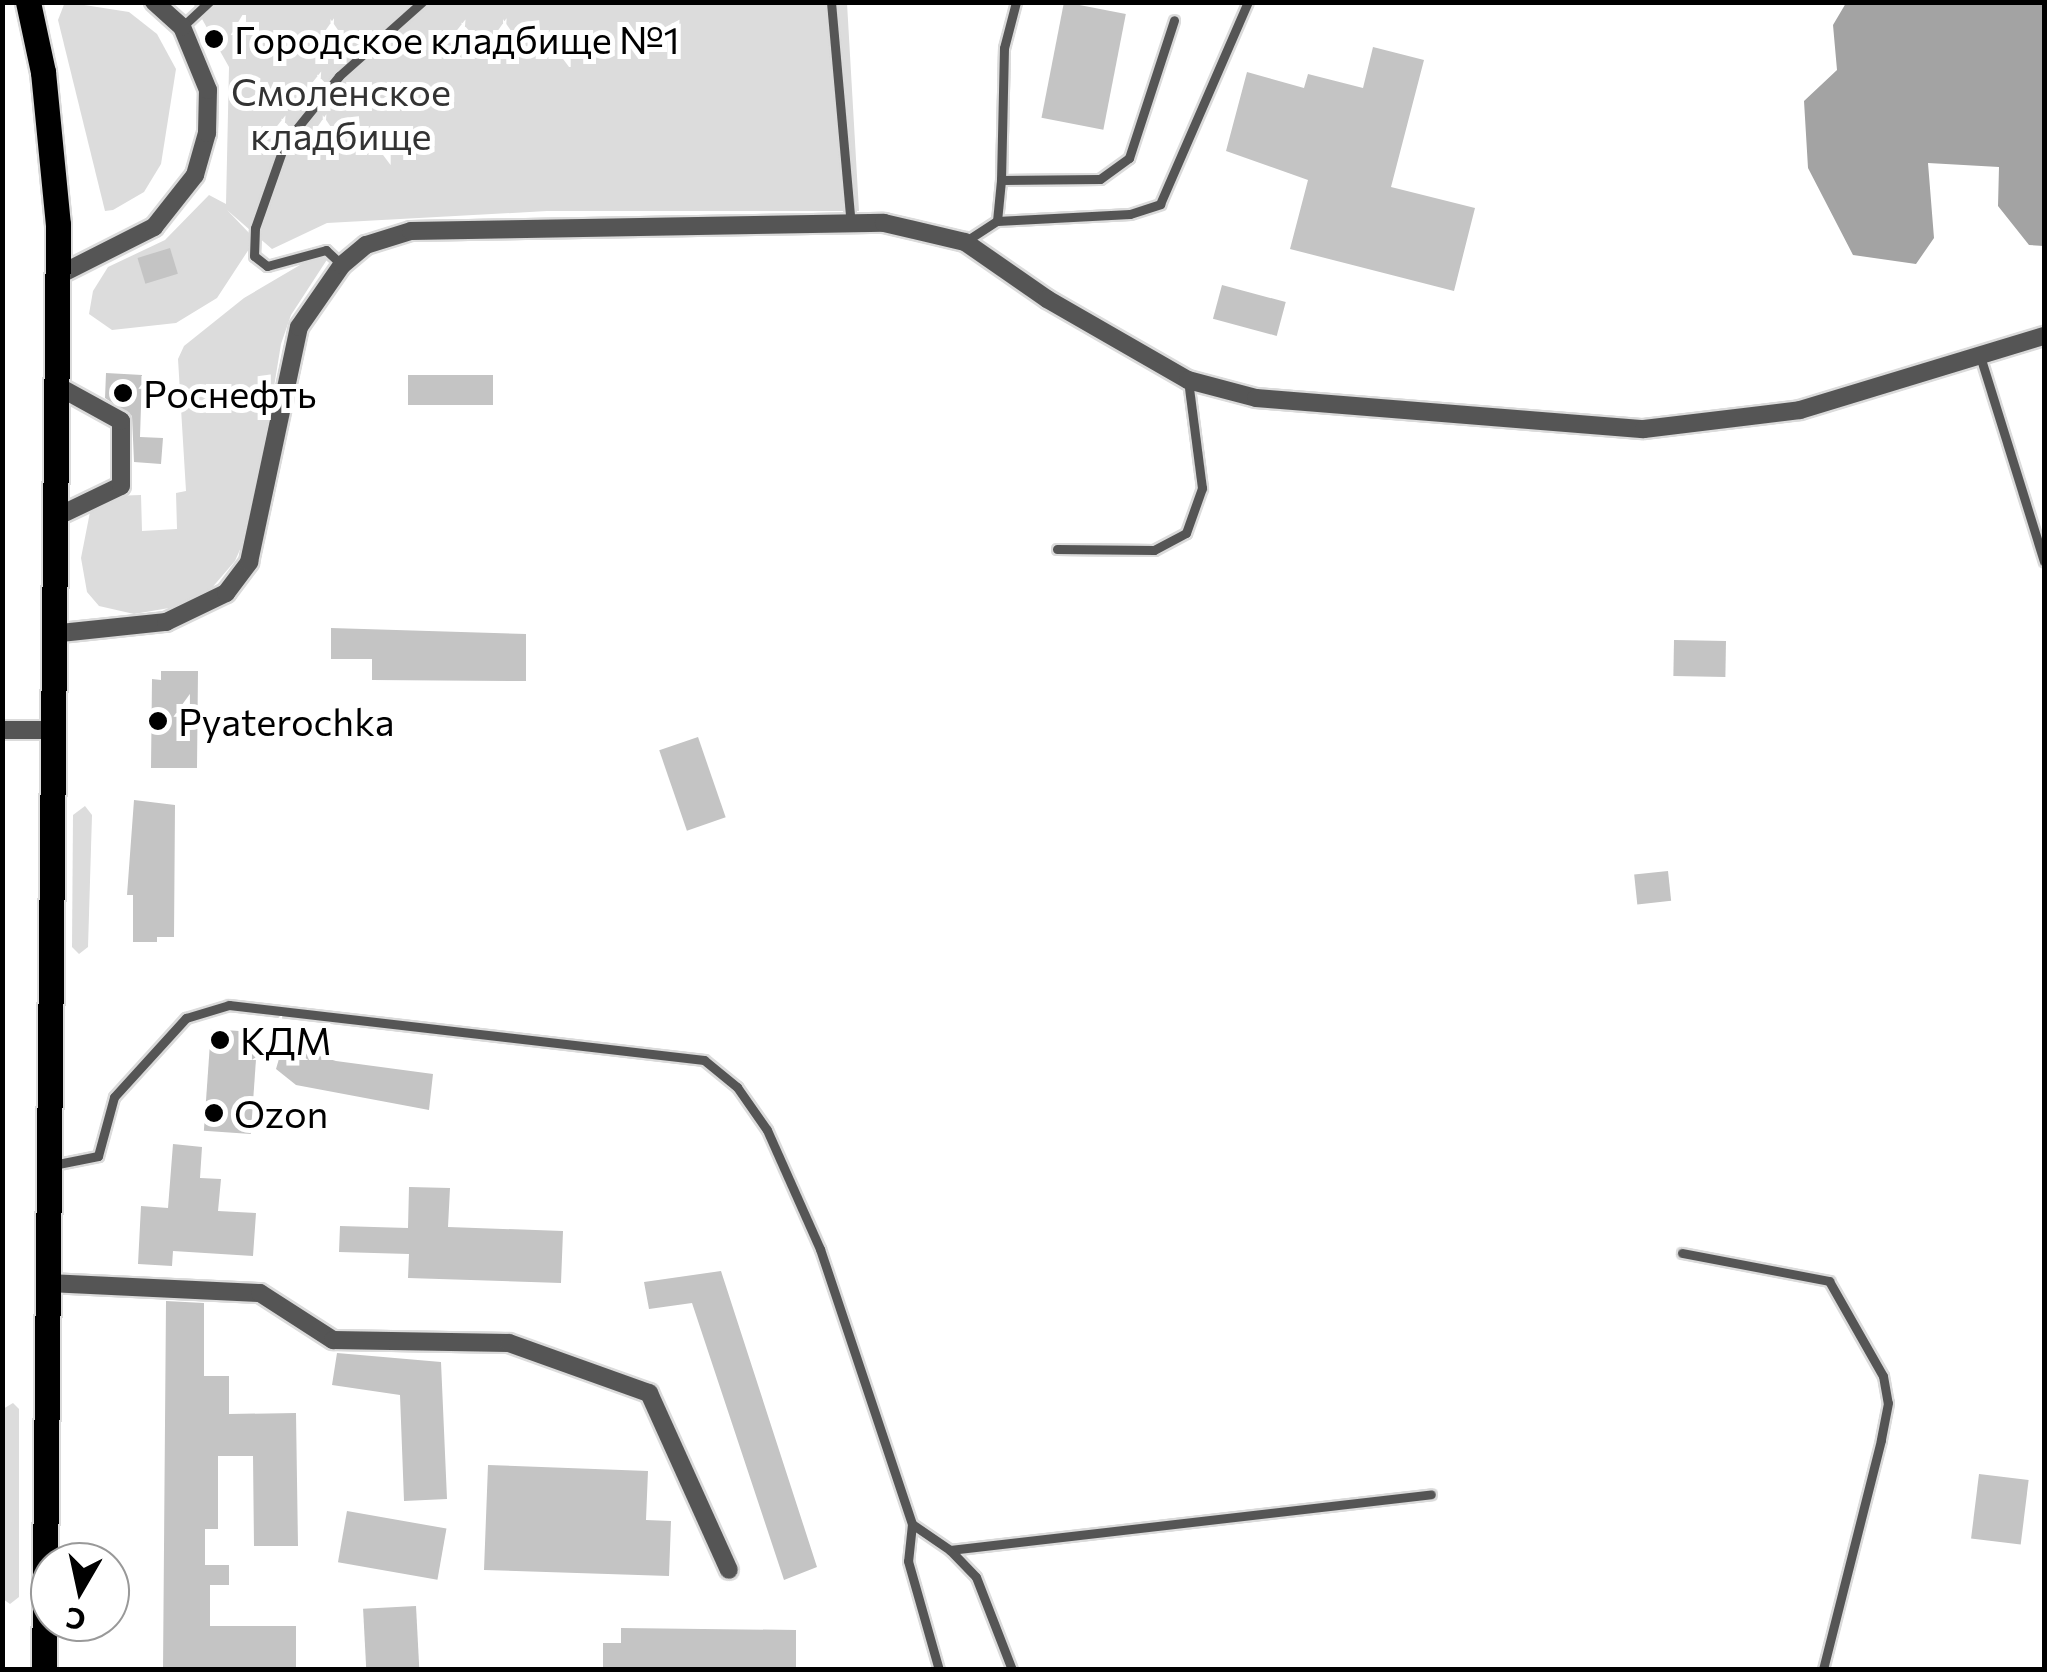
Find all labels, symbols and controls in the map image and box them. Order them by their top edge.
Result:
place label: Городское кладбище №1 [234,16,680,62]
marker: Городское кладбище №1 [203,28,225,50]
park label: Смоленское кладбище [231,68,451,157]
place label: Роснефть [143,370,316,416]
marker: Роснефть [112,382,134,404]
place label: Pyaterochka [178,698,395,744]
marker: Pyaterochka [147,710,169,732]
place label: КДМ [240,1017,332,1063]
marker: КДМ [209,1029,231,1051]
place label: Ozon [234,1090,328,1136]
marker: Ozon [203,1102,225,1124]
north arrow [30,1542,130,1642]
text: С [64,1601,88,1638]

